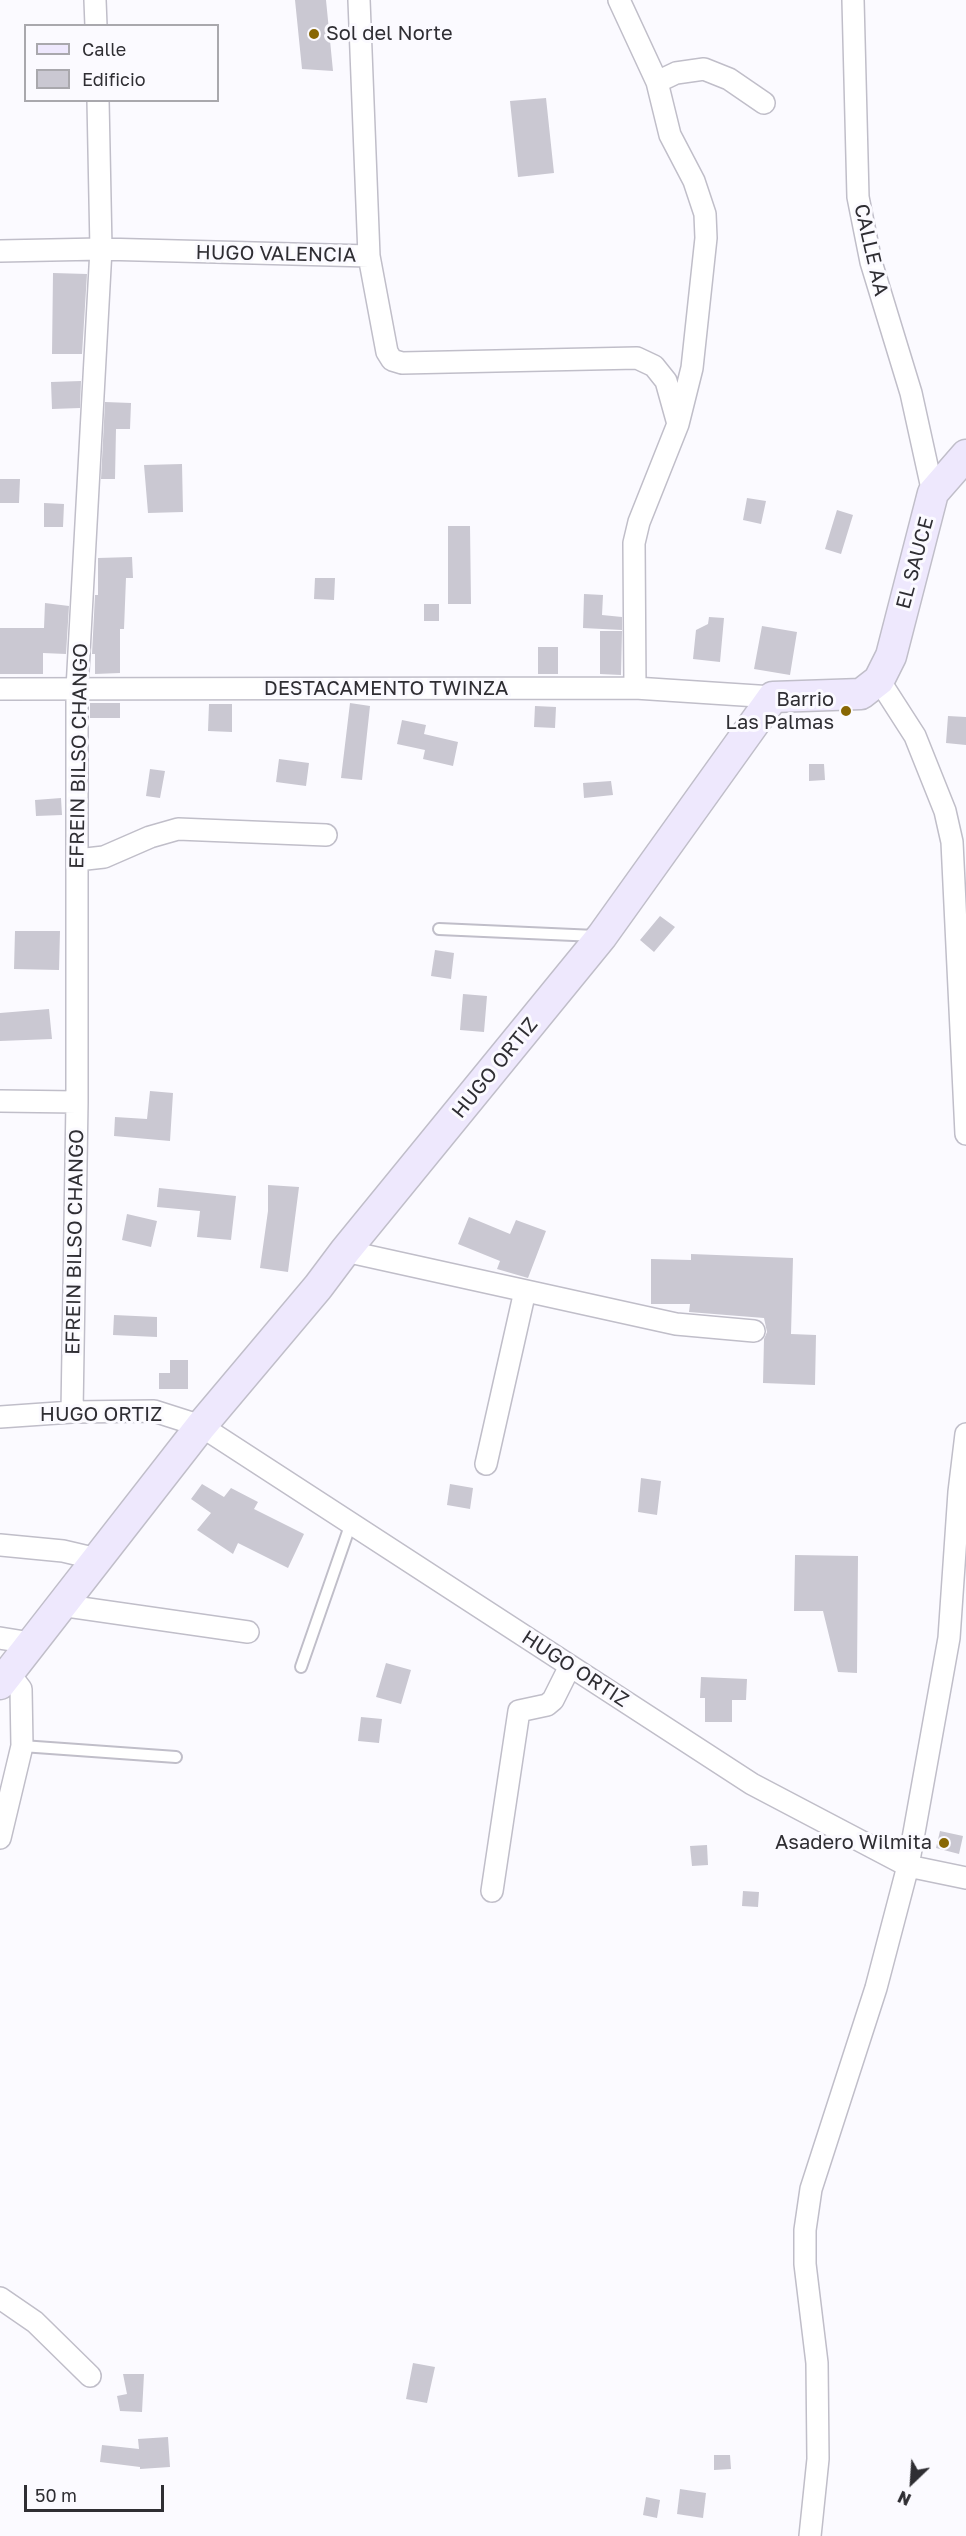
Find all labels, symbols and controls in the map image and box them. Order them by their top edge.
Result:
place label: Sol del Norte [326,22,452,46]
legend [24,24,219,102]
marker: Sol del Norte [307,27,321,41]
text: Calle [82,38,126,60]
text: Edificio [82,68,146,90]
street label: CALLE AA [849,202,893,298]
street label: HUGO VALENCIA [195,241,357,267]
street label: EL SAUCE [891,514,939,612]
street label: EFREIN BILSO CHANGO [65,643,93,869]
street label: DESTACAMENTO TWINZA [264,677,508,701]
place label: Barrio Las Palmas [725,688,834,735]
marker: Barrio Las Palmas [839,704,853,718]
street label: HUGO ORTIZ [447,1013,543,1123]
street label: EFREIN BILSO CHANGO [61,1129,89,1355]
street label: HUGO ORTIZ [40,1403,162,1427]
street label: HUGO ORTIZ [517,1626,633,1712]
place label: Asadero Wilmita [775,1831,932,1855]
marker: Asadero Wilmita [937,1836,951,1850]
north arrow [882,2452,942,2512]
scale bar [27,2473,166,2511]
text: 50 m [35,2484,77,2506]
text: N [895,2487,914,2510]

